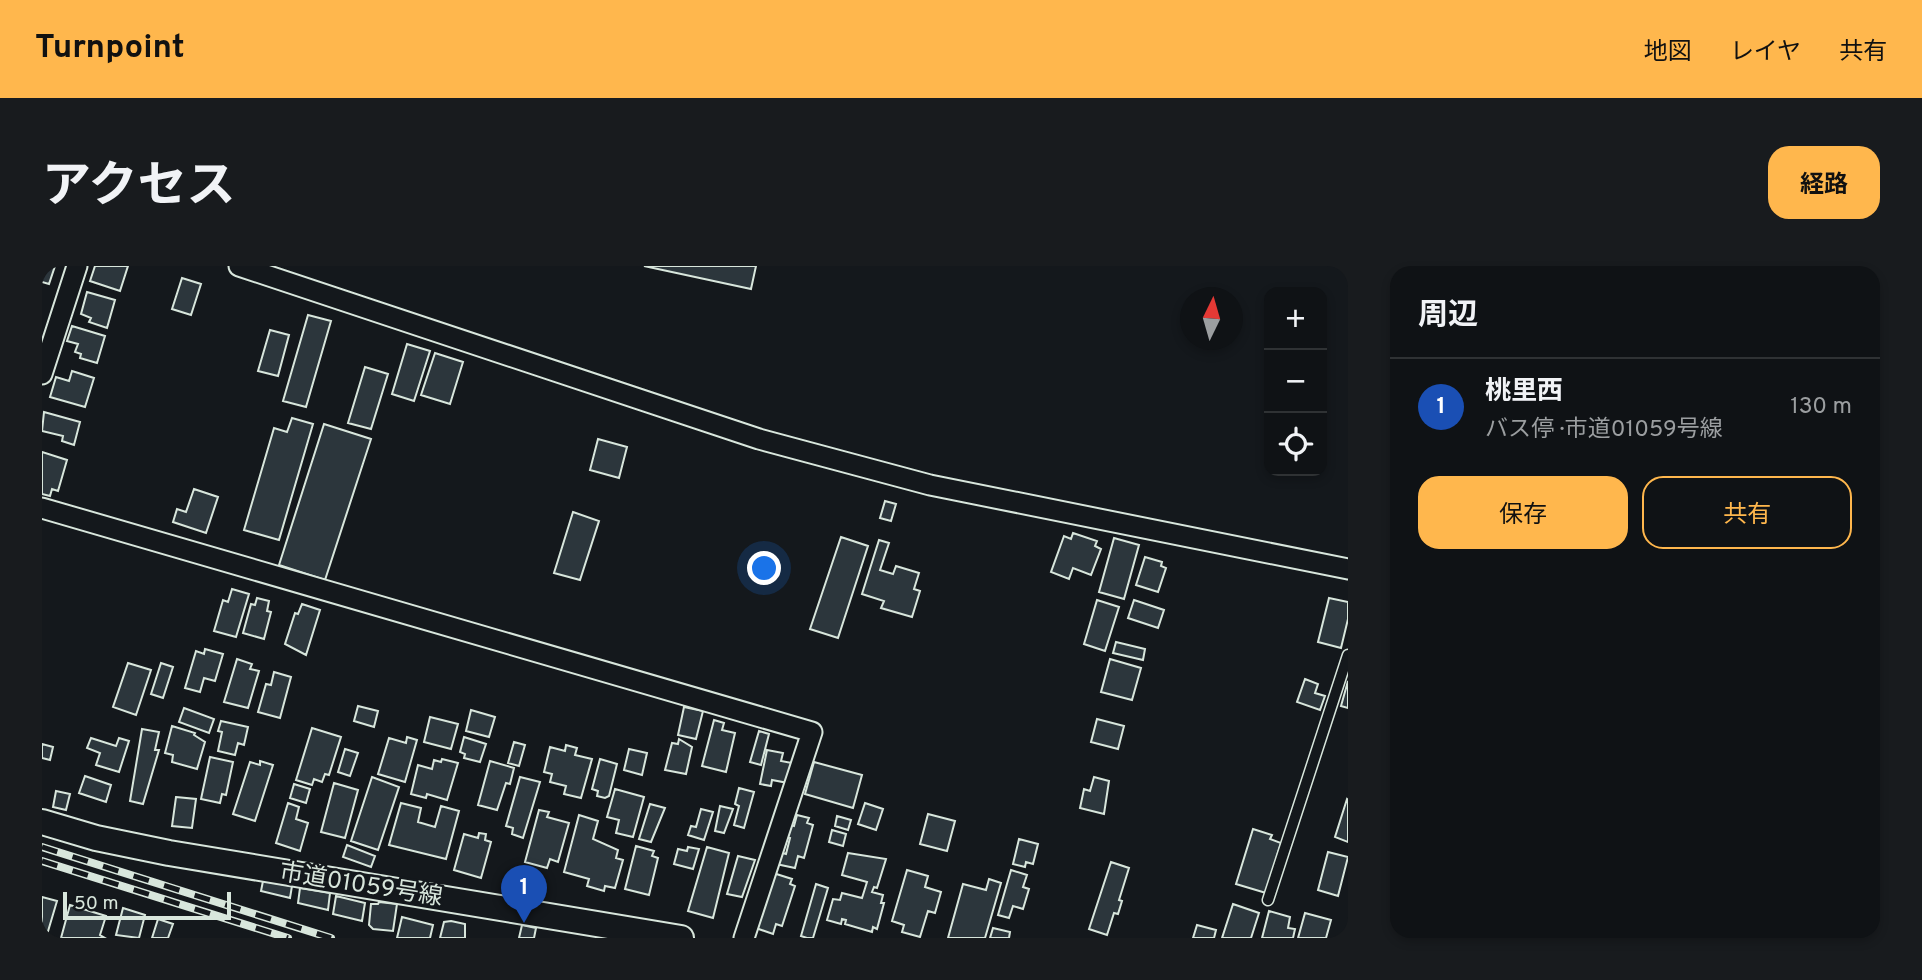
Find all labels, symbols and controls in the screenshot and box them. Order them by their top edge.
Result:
text: Turnpoint [35,28,185,70]
text: 地図 [1644,38,1692,68]
text: レイヤ [1730,38,1801,68]
text: 共有 [1839,38,1887,68]
button: 経路 [1768,146,1880,219]
text: アクセス [42,158,236,220]
north arrow [1180,287,1243,350]
map controls [1264,287,1327,476]
button: + [1264,287,1327,350]
text: 周辺 [1418,298,1478,335]
button: − [1264,350,1327,413]
text: 桃里西 [1485,376,1563,409]
text: 1 [1436,393,1446,422]
text: 130 m [1790,393,1852,422]
button: locate [1264,413,1327,476]
text: バス停 · 市道01059号線 [1485,416,1723,445]
button: 保存 [1418,476,1628,549]
button: 共有 [1642,476,1852,549]
your location [747,551,781,585]
street label: 市道01059号線 [277,858,444,914]
pin: 1 [501,865,547,923]
scale bar [63,889,231,921]
text: 50 m [74,892,119,916]

